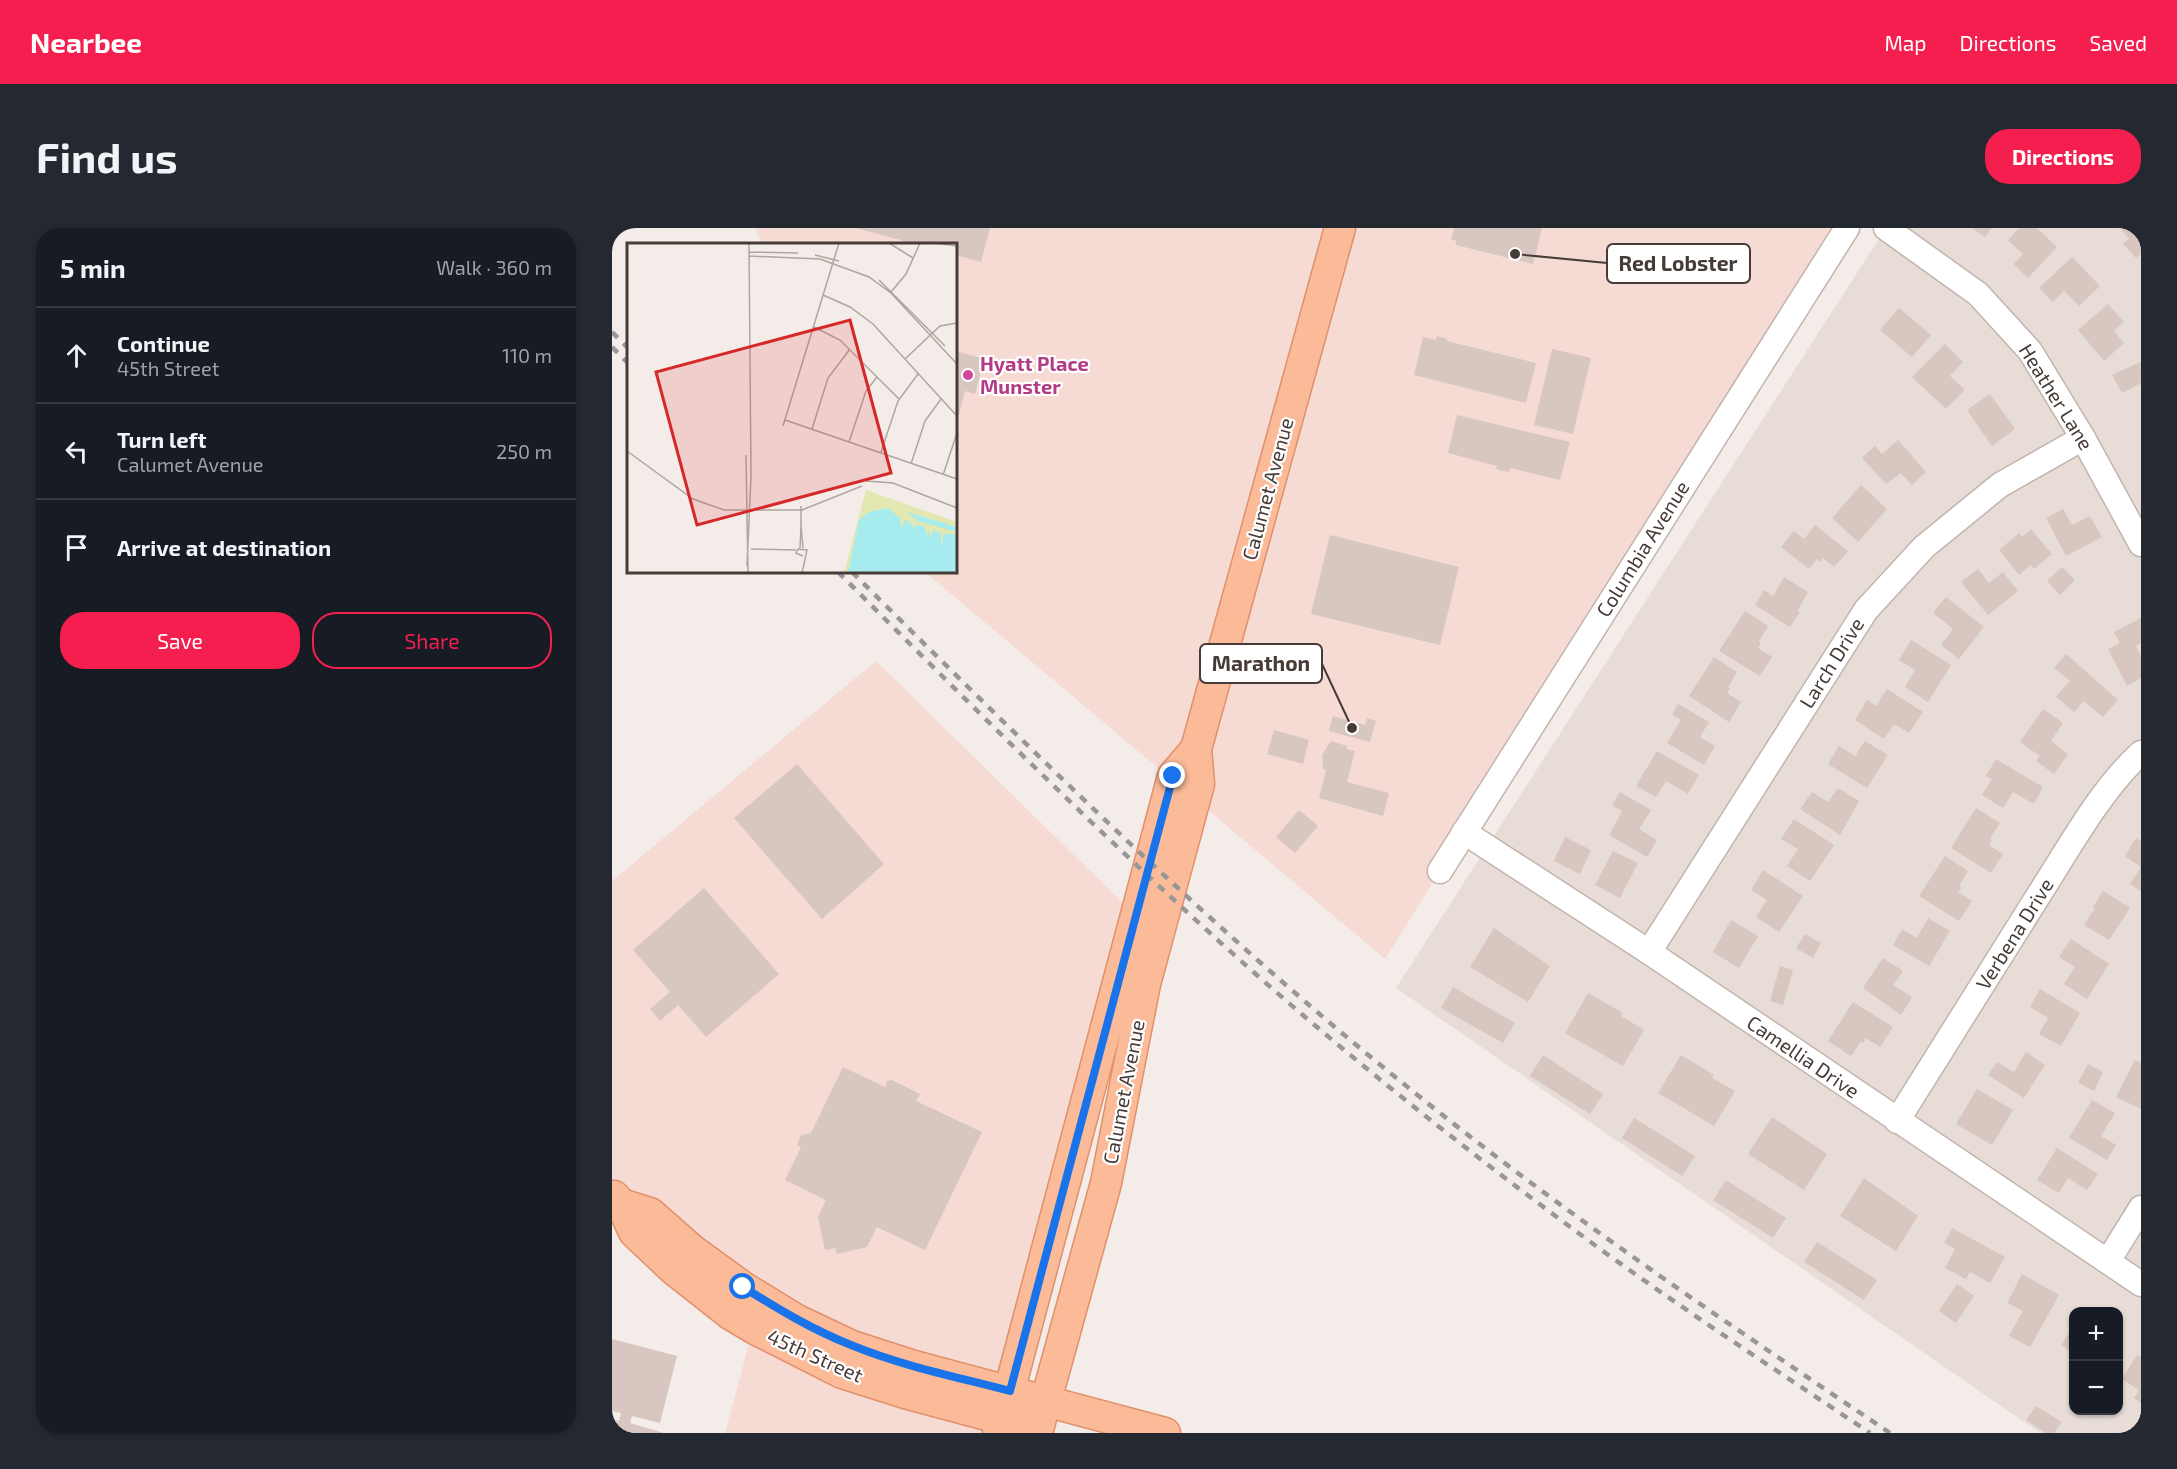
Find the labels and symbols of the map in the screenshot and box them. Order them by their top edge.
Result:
inset map [627,243,957,573]
callout: Red Lobster [1607,244,1750,283]
text: Red Lobster [1618,250,1738,275]
street label: Heather Lane [2015,339,2099,454]
place label: Hyatt Place Munster [980,351,1089,398]
marker: Hyatt Place Munster [961,368,975,382]
street label: Calumet Avenue [1236,415,1298,563]
street label: Columbia Avenue [1591,476,1694,621]
street label: Larch Drive [1794,613,1868,712]
callout: Marathon [1200,644,1322,683]
text: Marathon [1212,650,1310,675]
route end [1159,762,1185,788]
street label: Verbena Drive [1970,873,2058,994]
street label: Camellia Drive [1743,1010,1864,1103]
street label: Calumet Avenue [1097,1018,1149,1166]
route start [729,1273,755,1299]
street label: 45th Street [764,1323,867,1387]

